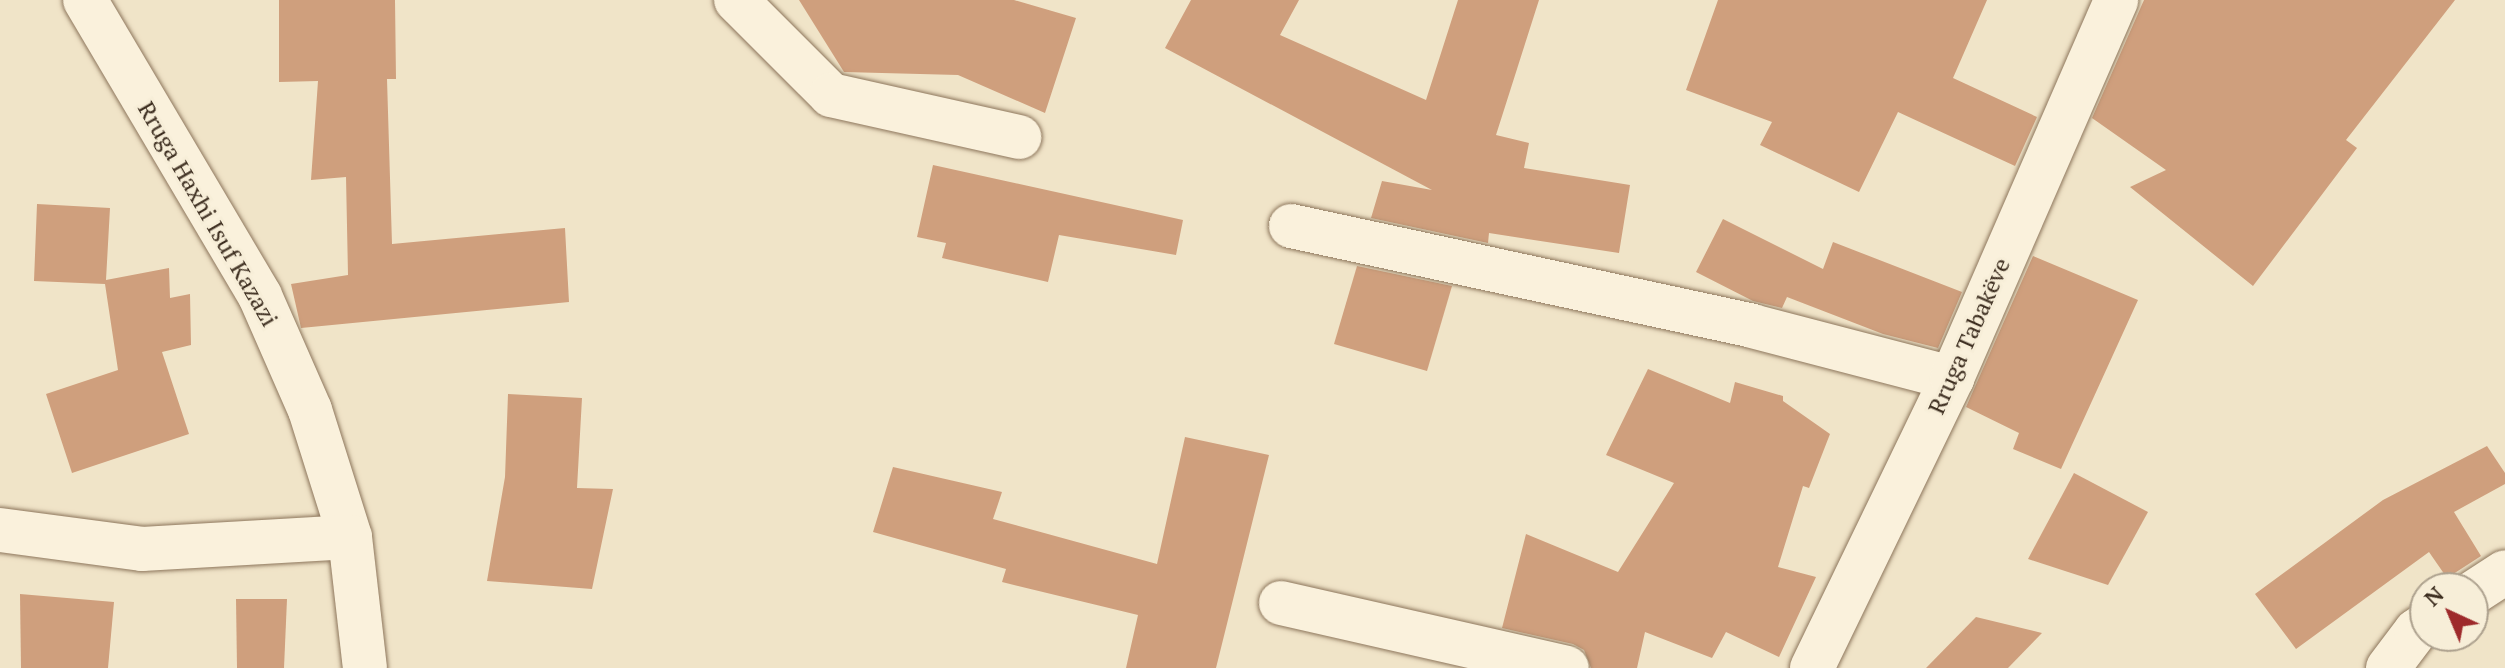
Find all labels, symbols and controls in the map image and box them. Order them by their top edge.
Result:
street label: Rruga Haxhi Isuf Kazazi [132,96,284,332]
street label: Rruga Tabakëve [1922,253,2016,419]
north arrow [2409,572,2489,652]
text: N [2417,580,2449,612]

